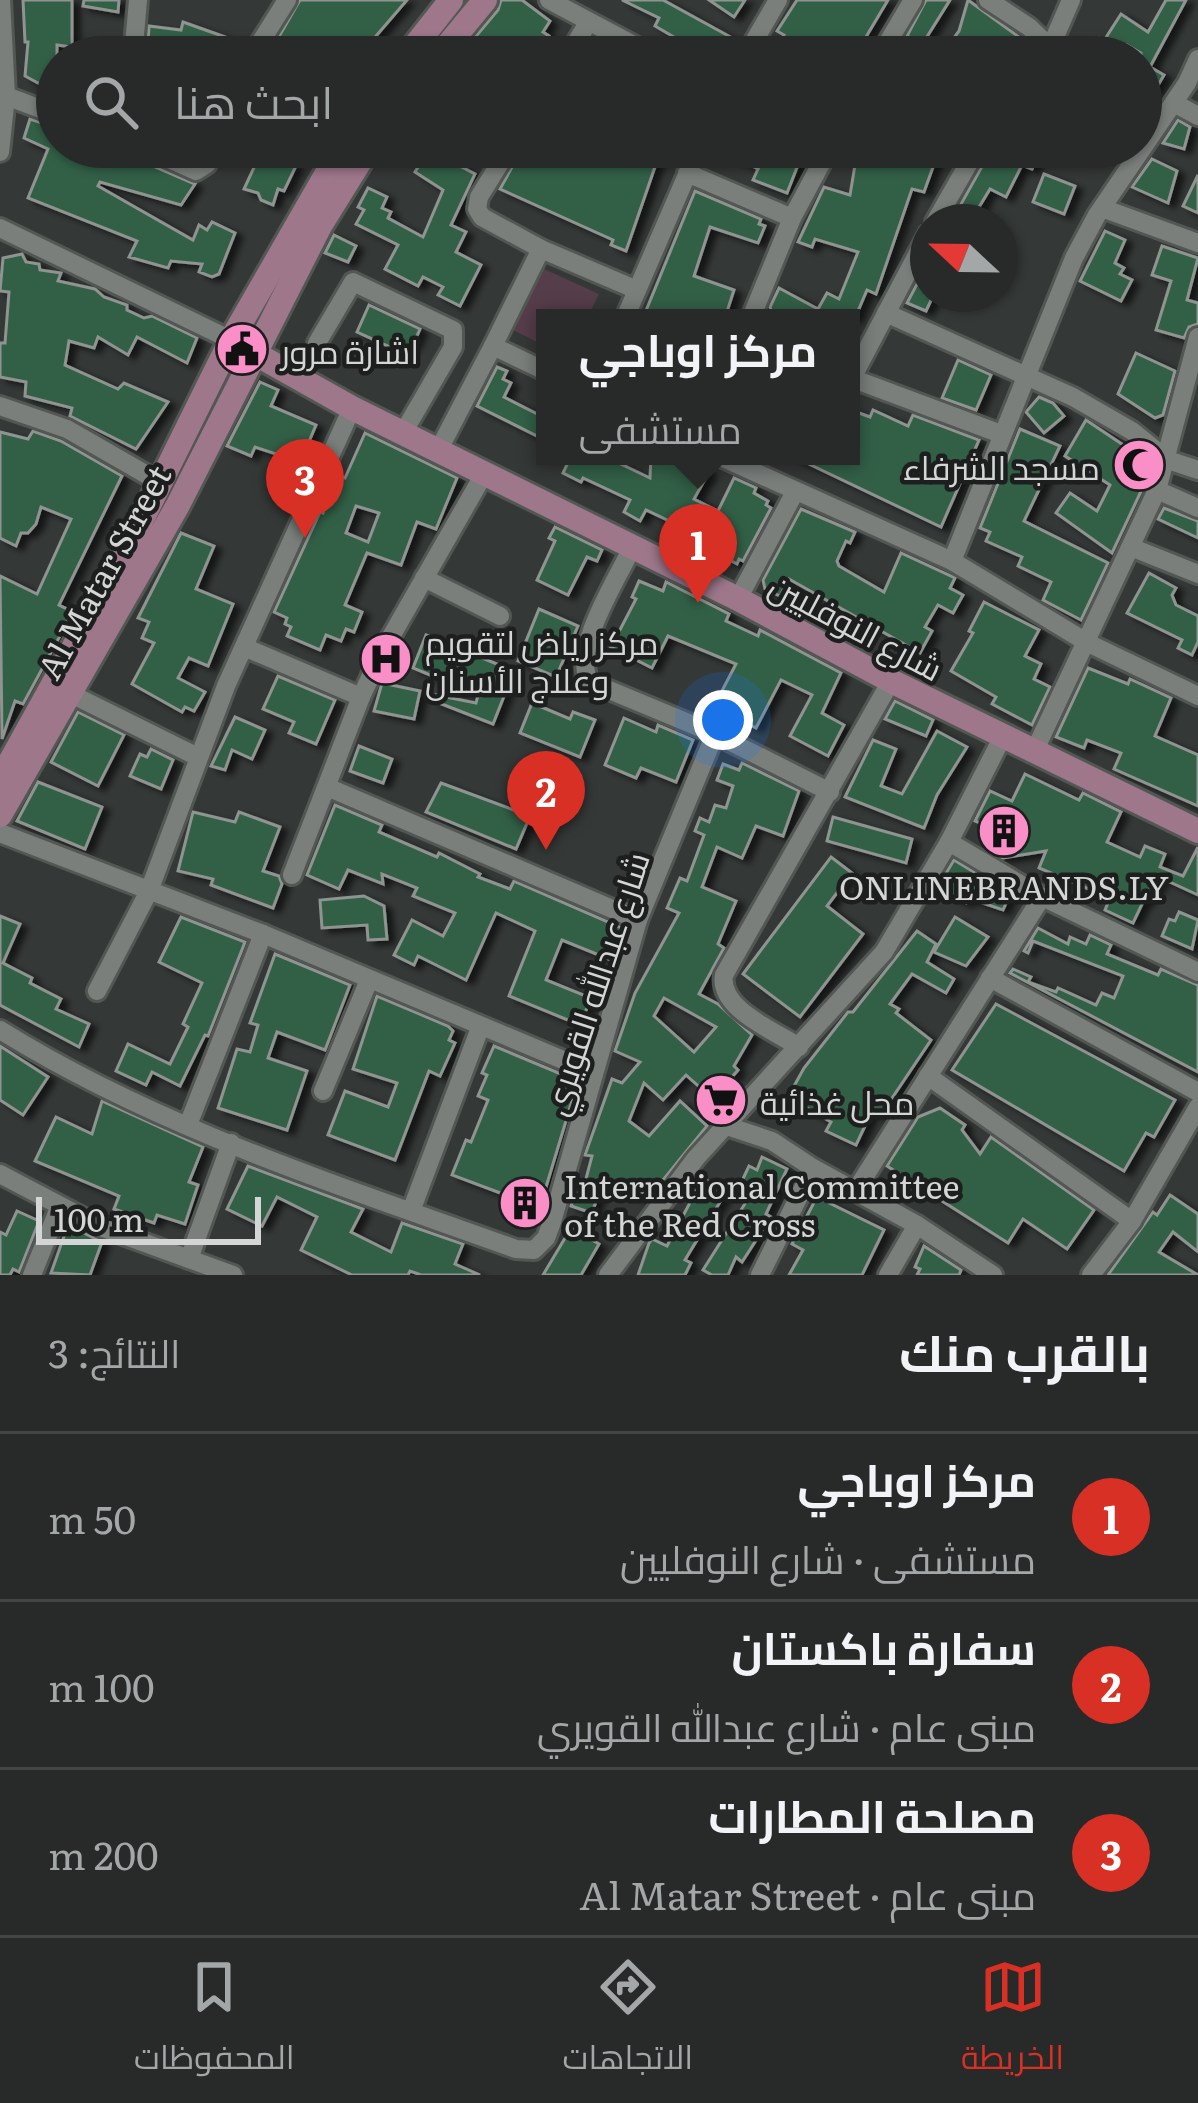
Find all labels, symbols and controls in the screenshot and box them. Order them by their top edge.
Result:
search box [36,36,1162,168]
text: ابحث هنا [174,66,333,133]
icon: search [78,69,144,135]
north arrow [910,204,1018,312]
popup [536,309,860,465]
text: مركز اوباجي [579,314,817,381]
public building icon: اشارة مرور [214,321,270,377]
place label: اشارة مرور [279,325,419,374]
text: مستشفى [579,398,742,456]
mosque icon: مسجد الشرفاء [1111,437,1167,493]
pin: 3 [266,439,344,538]
place label: مسجد الشرفاء [903,441,1100,490]
street label: Al Matar Street [23,454,181,687]
pin: 1 [659,504,737,603]
street label: شارع النوفليين [761,559,952,692]
place label: مركز رياض لتقويم وعلاج الأسنان [425,616,658,704]
hospital icon: مركز رياض لتقويم وعلاج الأسنان [358,631,414,687]
your location [693,690,753,750]
pin: 2 [507,751,585,850]
building icon: ONLINEBRANDS.LY [976,803,1032,859]
street label: شارع عبدالله القويري [528,845,663,1122]
place label: ONLINEBRANDS.LY [839,861,1169,910]
supermarket icon: محل غذائية [693,1072,749,1128]
place label: محل غذائية [760,1076,914,1125]
place label: International Committee of the Red Cross [564,1160,960,1247]
building icon: International Committee of the Red Cross [497,1175,553,1231]
scale bar [36,1191,261,1244]
text: 100 m [54,1193,144,1242]
text: بالقرب منك [899,1312,1150,1388]
text: النتائج: 3 [48,1322,181,1380]
text: مركز اوباجي [797,1444,1036,1511]
text: 50 m [48,1488,136,1546]
text: 1 [1103,1488,1119,1546]
text: مستشفى · شارع النوفليين [620,1528,1036,1586]
text: سفارة باكستان [731,1612,1036,1679]
text: 100 m [48,1656,155,1714]
text: 2 [1101,1656,1121,1714]
text: مبنى عام · شارع عبدالله القويري [537,1696,1036,1754]
text: مصلحة المطارات [708,1780,1036,1847]
text: 200 m [48,1824,159,1882]
text: 3 [1100,1824,1122,1882]
text: مبنى عام · Al Matar Street [579,1864,1036,1922]
tab: المحفوظات [134,1954,295,2088]
tab: الاتجاهات [562,1954,693,2088]
tab: الخريطة [961,1954,1064,2088]

